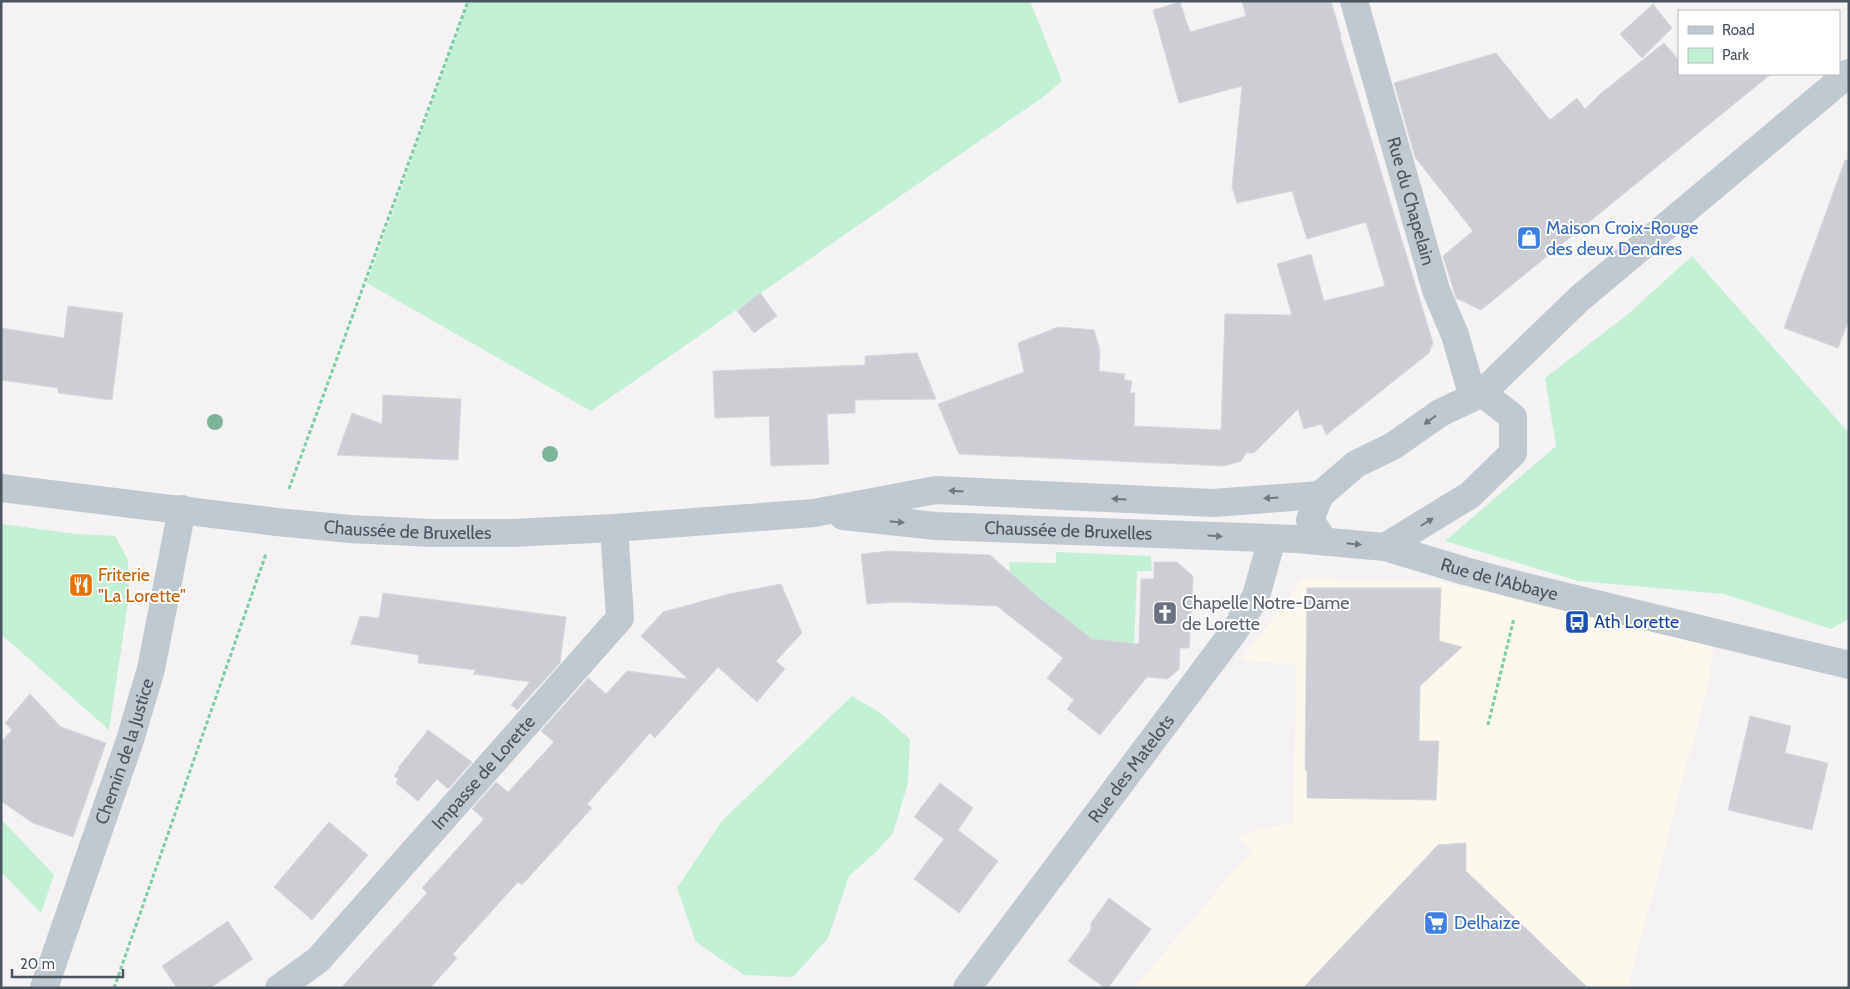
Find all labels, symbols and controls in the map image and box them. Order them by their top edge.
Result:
legend [1678,10,1840,75]
text: Road [1722,21,1755,39]
text: Park [1722,46,1749,64]
street label: Rue du Chapelain [1382,134,1439,268]
place label: Maison Croix-Rouge des deux Dendres [1546,217,1699,260]
shop icon: Maison Croix-Rouge des deux Dendres [1516,225,1542,251]
one-way arrow [1423,415,1437,425]
one-way arrow [948,487,964,495]
one-way arrow [1110,494,1126,502]
one-way arrow [1263,495,1279,503]
street label: Chaussée de Bruxelles [323,516,491,544]
street label: Chaussée de Bruxelles [984,517,1153,545]
one-way arrow [1420,517,1434,526]
one-way arrow [890,518,906,526]
one-way arrow [1207,532,1223,540]
one-way arrow [1347,540,1363,548]
street label: Rue de l'Abbaye [1438,553,1560,605]
place label: Friterie "La Lorette" [98,564,186,607]
restaurant icon: Friterie "La Lorette" [68,572,94,598]
place label: Chapelle Notre-Dame de Lorette [1182,592,1350,635]
church icon: Chapelle Notre-Dame de Lorette [1152,600,1178,626]
bus stop icon: Ath Lorette [1564,609,1590,635]
place label: Ath Lorette [1594,611,1679,633]
street label: Chemin de la Justice [91,676,159,827]
street label: Rue des Matelots [1084,710,1179,827]
street label: Impasse de Lorette [427,711,540,834]
supermarket icon: Delhaize [1423,910,1449,936]
place label: Delhaize [1454,912,1520,934]
scale bar [12,946,124,978]
text: 20 m [20,955,55,973]

